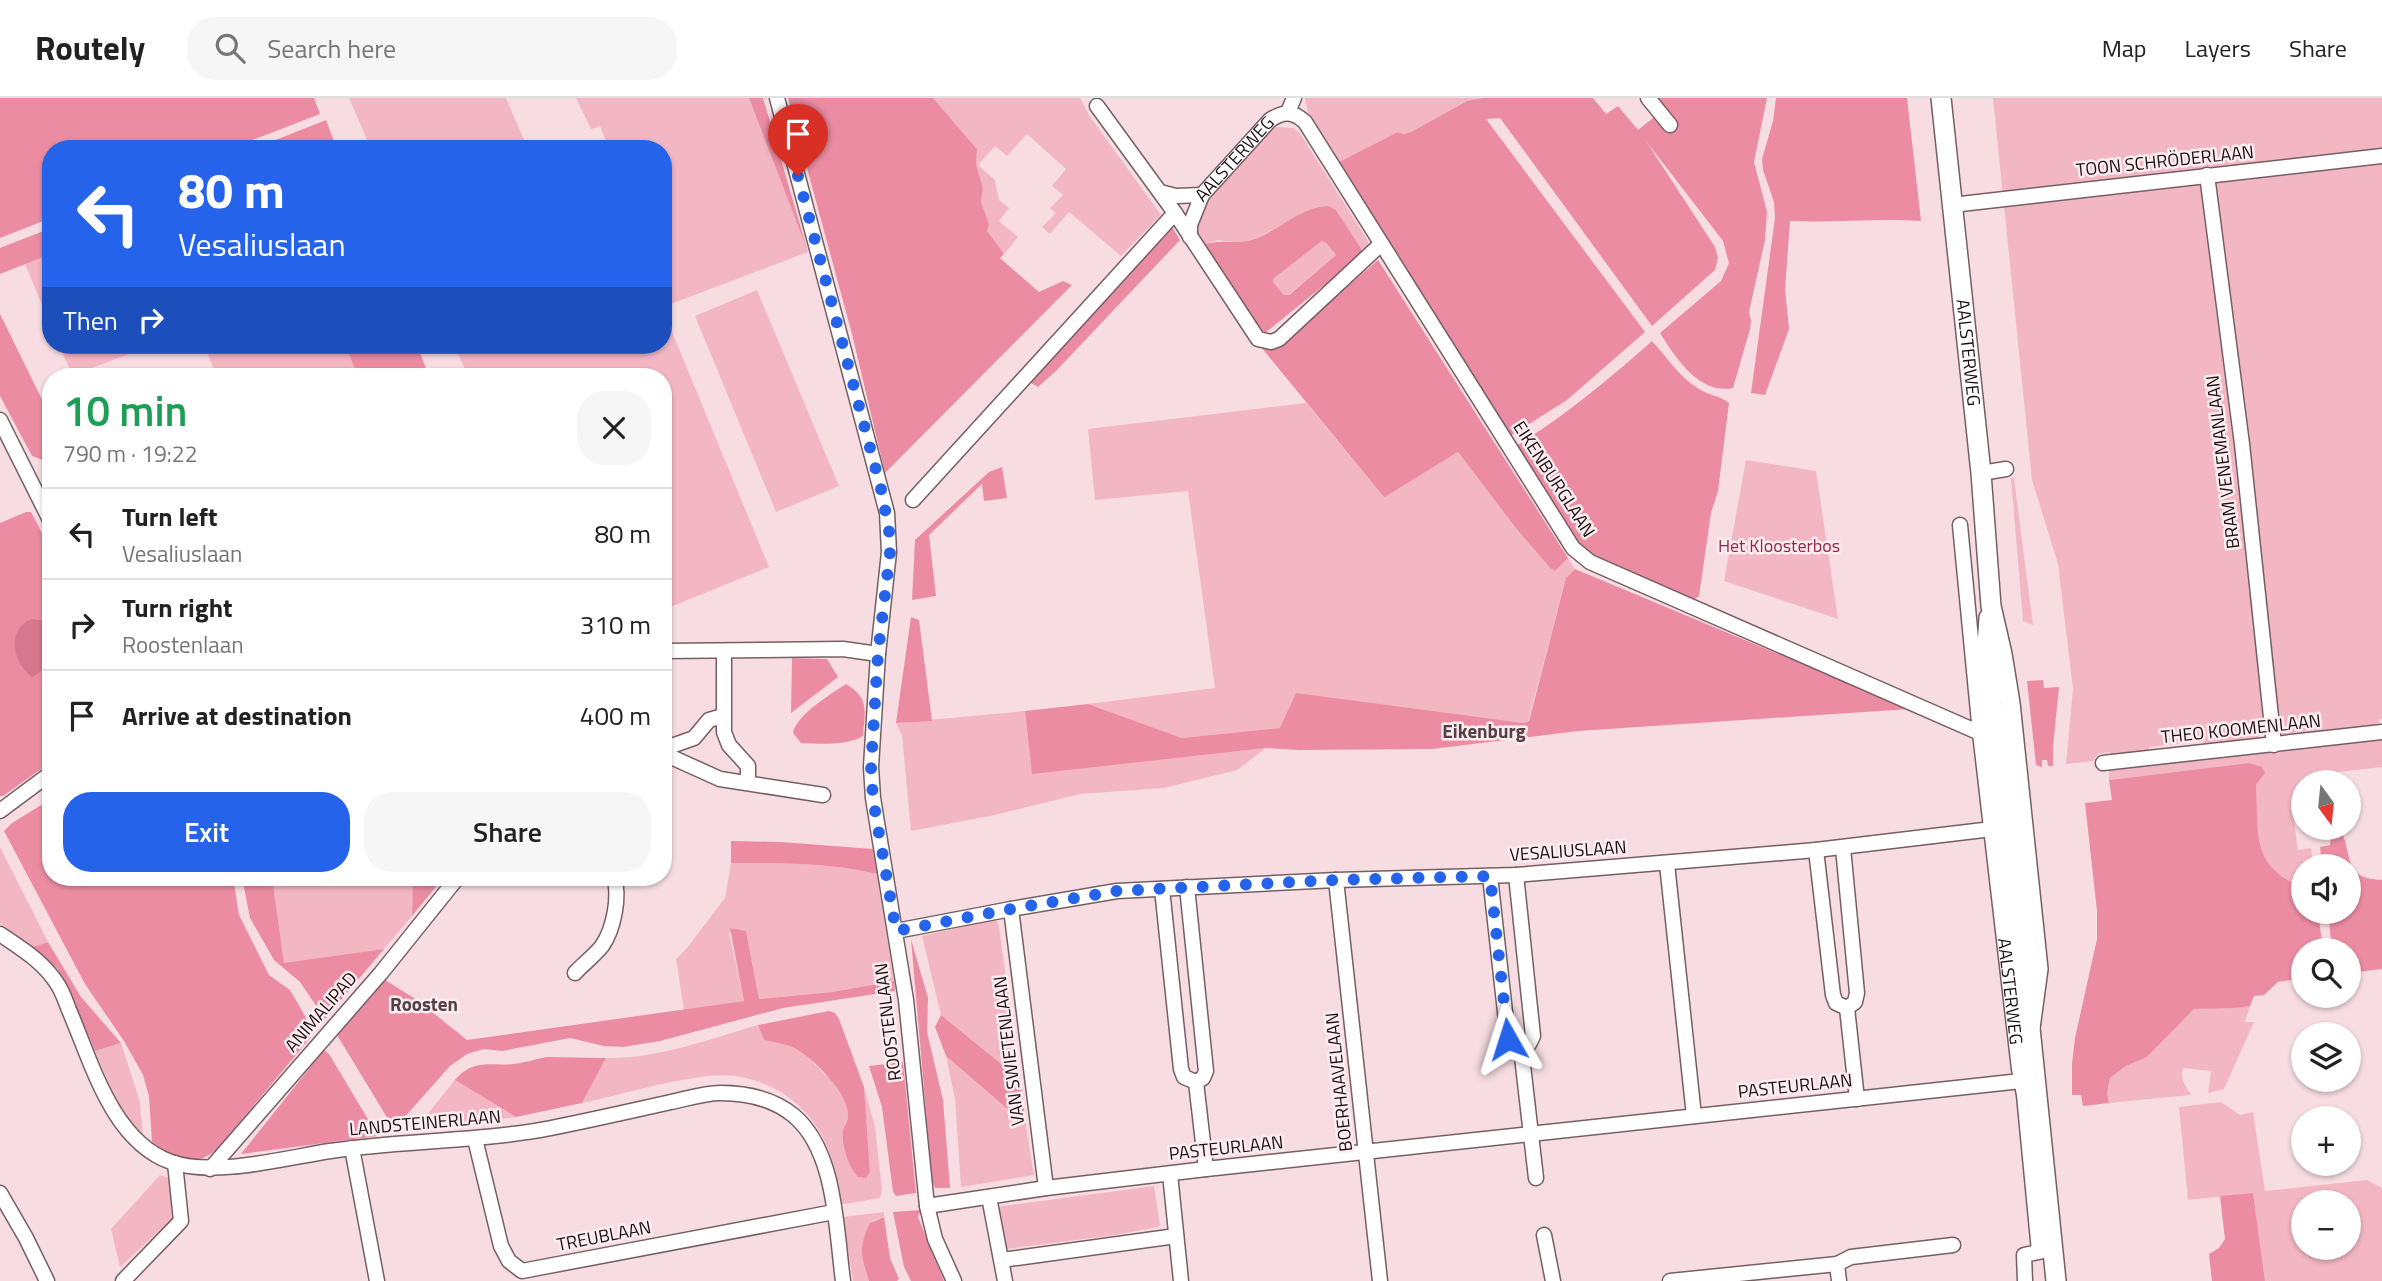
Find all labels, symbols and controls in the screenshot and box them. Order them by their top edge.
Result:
search box [187,17,677,80]
text: Routely [35,23,145,73]
icon: search [211,29,249,67]
text: Search here [267,29,396,68]
text: Map [2102,30,2147,66]
text: Layers [2185,30,2251,66]
text: Share [2289,30,2347,66]
pin [768,104,828,176]
street label: AALSTERWEG [1188,110,1280,207]
icon: arrive [779,115,817,153]
street label: TOON SCHRÖDERLAAN [2075,138,2255,183]
text: 80 m [178,152,285,227]
icon: left [63,168,154,259]
text: Vesaliuslaan [178,220,346,268]
street label: AALSTERWEG [1950,298,1988,407]
text: Then [63,301,118,340]
icon: right [132,301,170,339]
street label: BRAM VENEMANLAAN [2198,374,2247,550]
text: 10 min [63,378,188,442]
button: close [577,391,651,465]
street label: EIKENBURGLAAN [1507,415,1602,542]
text: 790 m · 19:22 [63,436,198,471]
text: Turn left [122,497,217,536]
text: 80 m [594,514,651,553]
icon: left [63,515,101,553]
park label: Het Kloosterbos [1718,532,1840,559]
text: Vesaliuslaan [122,536,242,571]
text: Turn right [122,588,233,627]
text: 310 m [580,605,651,644]
icon: right [63,606,101,644]
text: Roostenlaan [122,627,244,662]
text: Arrive at destination [122,696,352,735]
text: 400 m [580,696,651,735]
icon: arrive [63,697,101,735]
street label: THEO KOOMENLAAN [2160,707,2322,750]
district label: Eikenburg [1442,716,1526,745]
north arrow [2291,770,2361,840]
map controls [2291,770,2361,1260]
button: Exit [63,792,350,872]
button: Share [364,792,651,872]
street label: VESALIUSLAAN [1509,833,1627,868]
button: sound [2291,854,2361,924]
street label: AALSTERWEG [1991,936,2030,1046]
button: search [2291,938,2361,1008]
street label: ROOSTENLAAN [867,962,908,1082]
street label: ANIMALIPAD [278,966,363,1058]
street label: VAN SWIETENLAAN [986,975,1031,1128]
district label: Roosten [390,989,458,1018]
position arrow [1471,1002,1545,1076]
street label: BOERHAAVELAAN [1318,1011,1359,1153]
button: layers [2291,1022,2361,1092]
street label: PASTEURLAAN [1736,1066,1853,1105]
street label: LANDSTEINERLAAN [348,1102,502,1143]
button: + [2291,1106,2361,1176]
street label: PASTEURLAAN [1167,1128,1284,1167]
button: − [2291,1190,2361,1260]
street label: TREUBLAAN [554,1213,653,1258]

